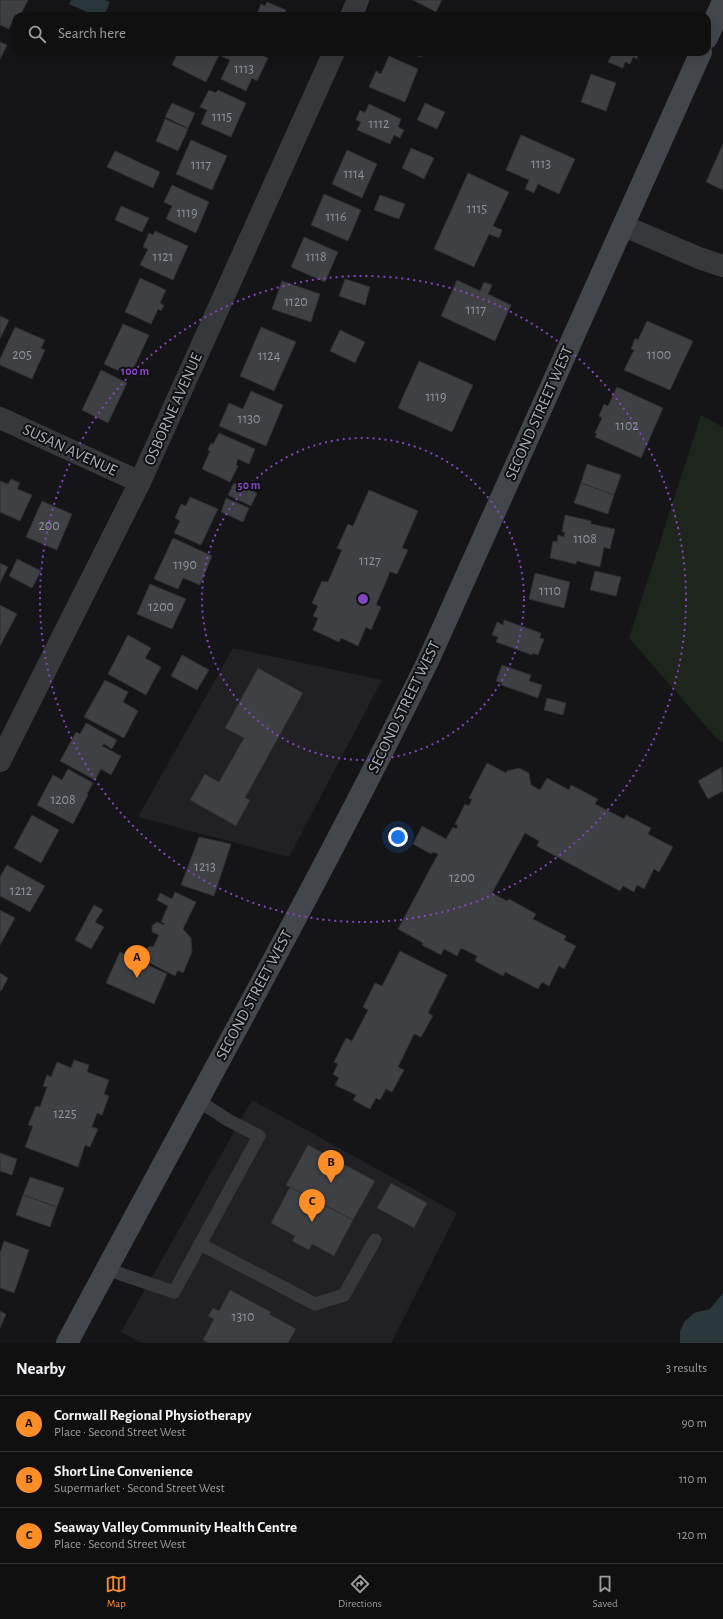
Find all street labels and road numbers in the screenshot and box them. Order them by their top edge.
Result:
street label: SECOND STREET WEST [502,344,576,482]
street label: OSBORNE AVENUE [141,350,205,467]
street label: SUSAN AVENUE [20,421,120,479]
street label: SECOND STREET WEST [365,638,443,775]
street label: SECOND STREET WEST [213,927,295,1063]

